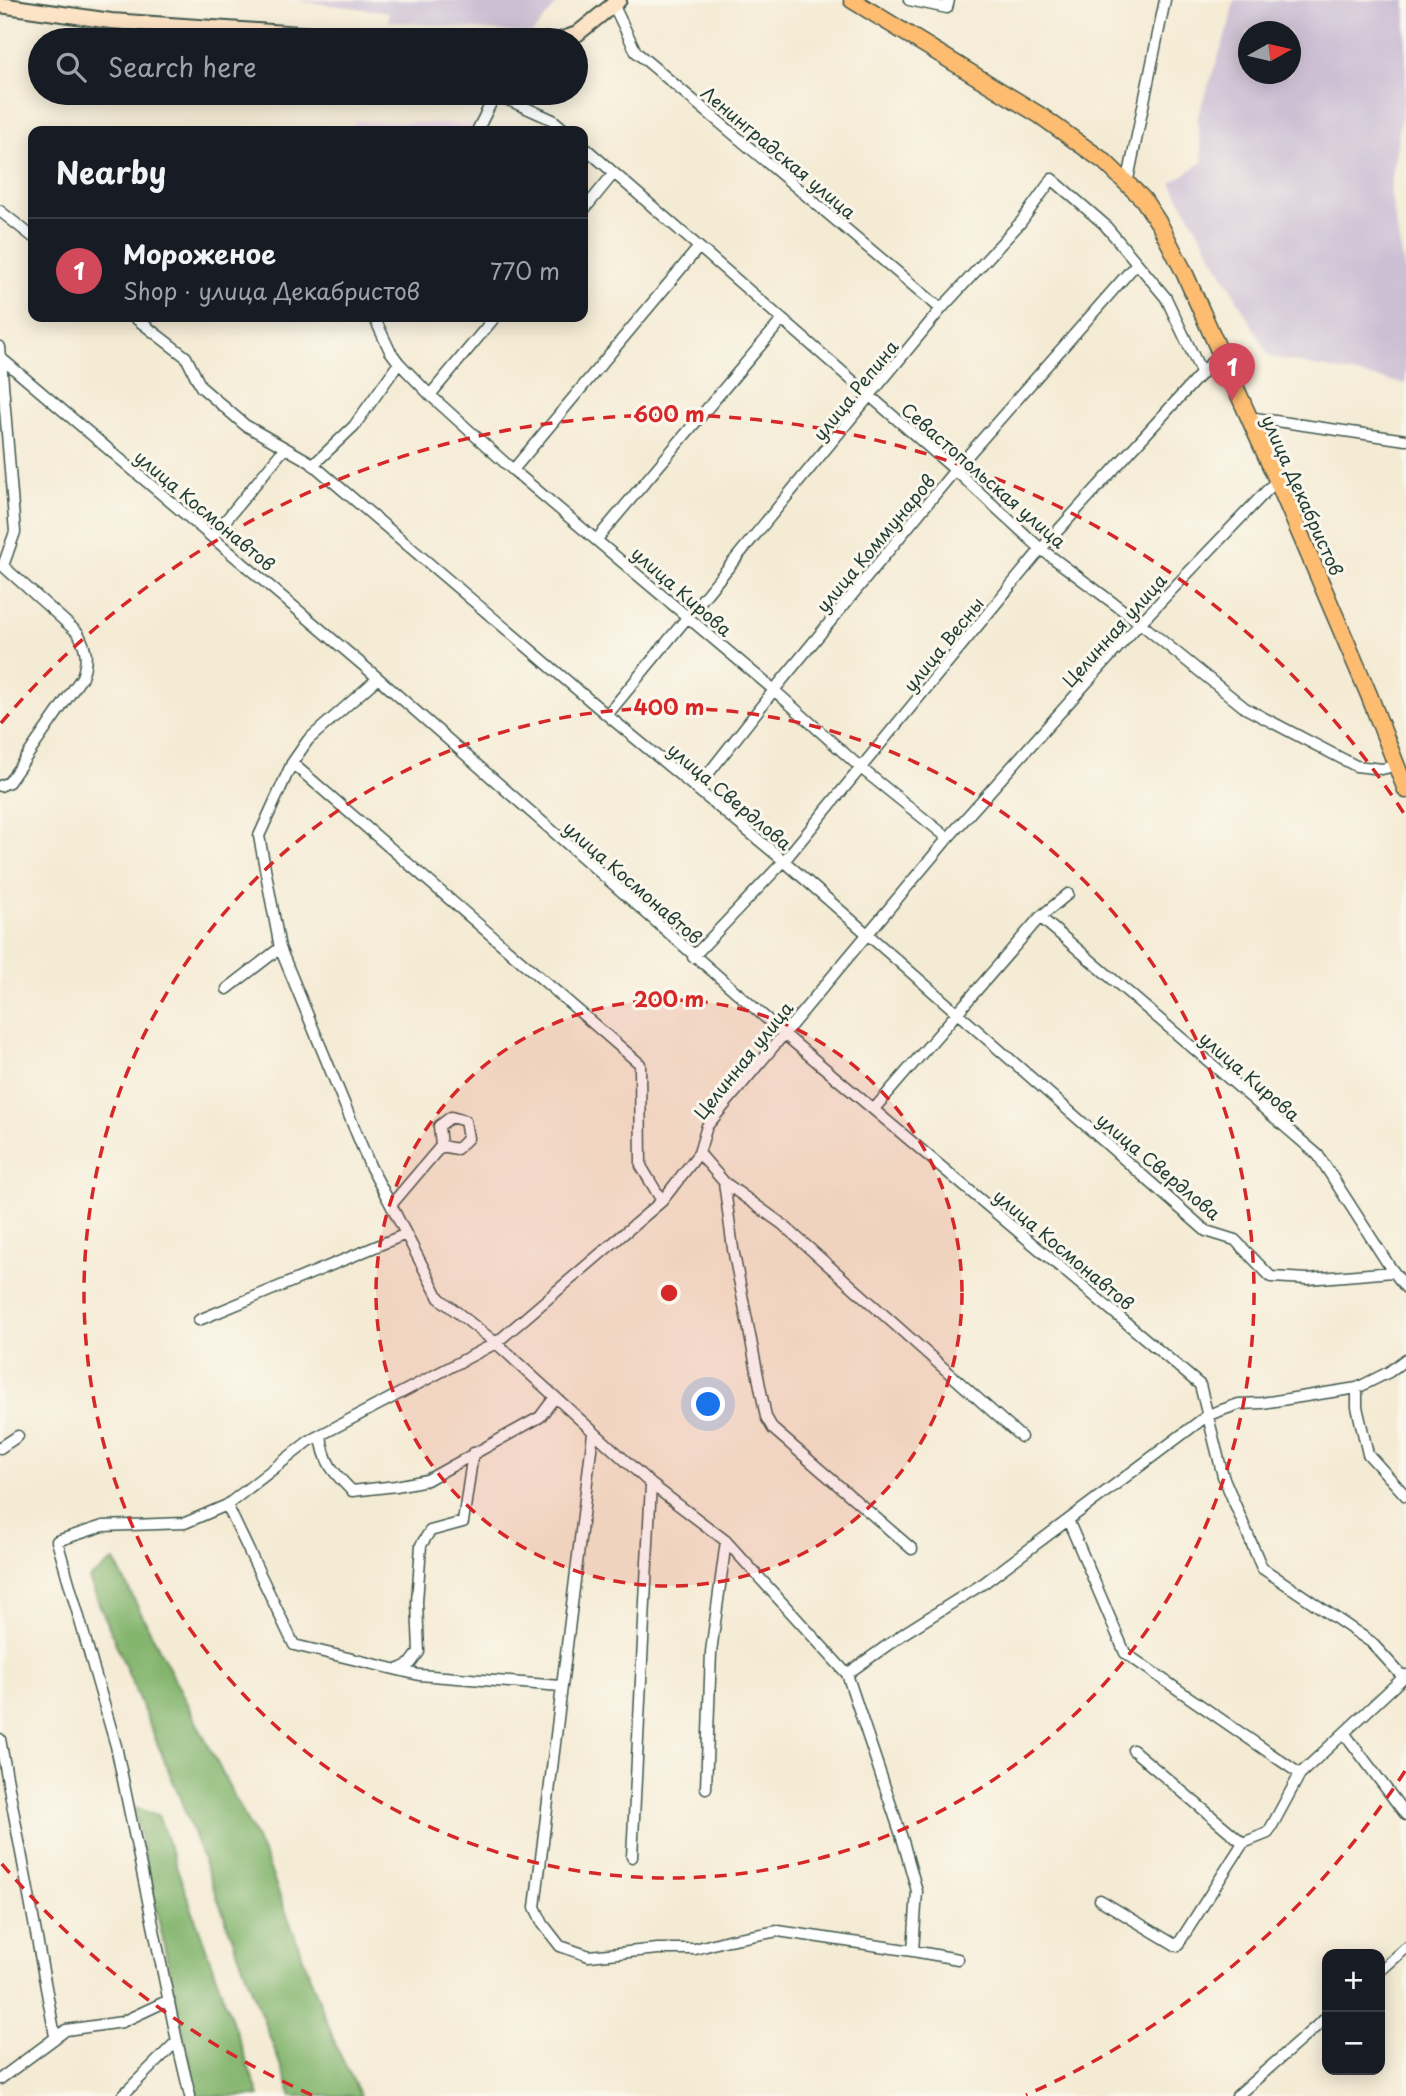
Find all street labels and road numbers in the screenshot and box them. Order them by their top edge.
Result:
street label: Ленинградская улица [696,79,863,225]
street label: улица Репина [806,333,905,446]
street label: Севастопольская улица [896,396,1073,555]
street label: улица Декабристов [1255,410,1351,580]
street label: улица Космонавтов [129,443,281,577]
street label: улица Коммунаров [809,468,941,618]
street label: улица Кирова [626,540,739,643]
street label: Целинная улица [1055,567,1173,693]
street label: улица Весны [896,591,990,697]
street label: улица Свердлова [662,736,799,857]
street label: улица Космонавтов [558,814,708,950]
street label: Целинная улица [687,995,799,1125]
street label: улица Кирова [1194,1025,1307,1128]
street label: улица Свердлова [1091,1106,1228,1227]
street label: улица Космонавтов [988,1182,1140,1316]

